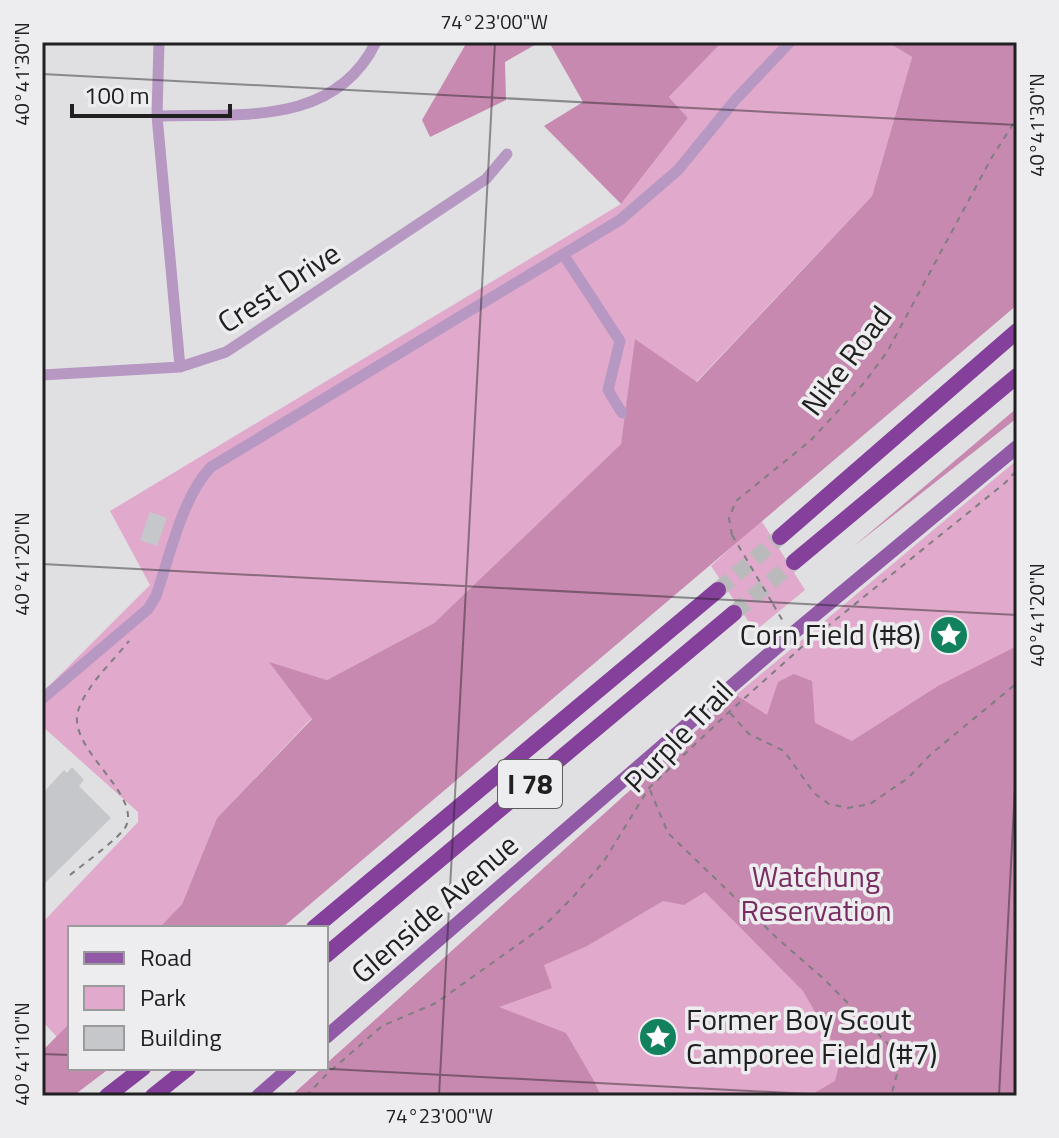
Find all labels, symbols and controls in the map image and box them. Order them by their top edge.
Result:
text: 74°23'00"W [440,6,548,37]
text: 40°41'30"N [6,22,37,126]
scale bar [72,68,230,118]
text: 40°41'30"N [1021,73,1052,177]
text: 100 m [84,77,150,113]
street label: Crest Drive [208,230,349,344]
street label: Nike Road [789,296,903,425]
text: 40°41'20"N [6,512,37,616]
text: 40°41'20"N [1021,563,1052,667]
place label: Corn Field (#8) [740,611,921,657]
place icon: Corn Field (#8) [928,614,970,656]
street label: Purple Trail [613,670,744,803]
road number: I 78 [498,760,562,808]
street label: Glenside Avenue [341,822,528,994]
park label: Watchung Reservation [740,853,892,933]
legend [68,926,328,1070]
text: Road [140,939,192,975]
text: Park [140,979,186,1015]
place label: Former Boy Scout Camporee Field (#7) [686,996,937,1076]
text: 40°41'10"N [6,1002,37,1106]
place icon: Former Boy Scout Camporee Field (#7) [637,1016,679,1058]
text: Building [140,1019,222,1055]
text: 74°23'00"W [385,1100,493,1131]

